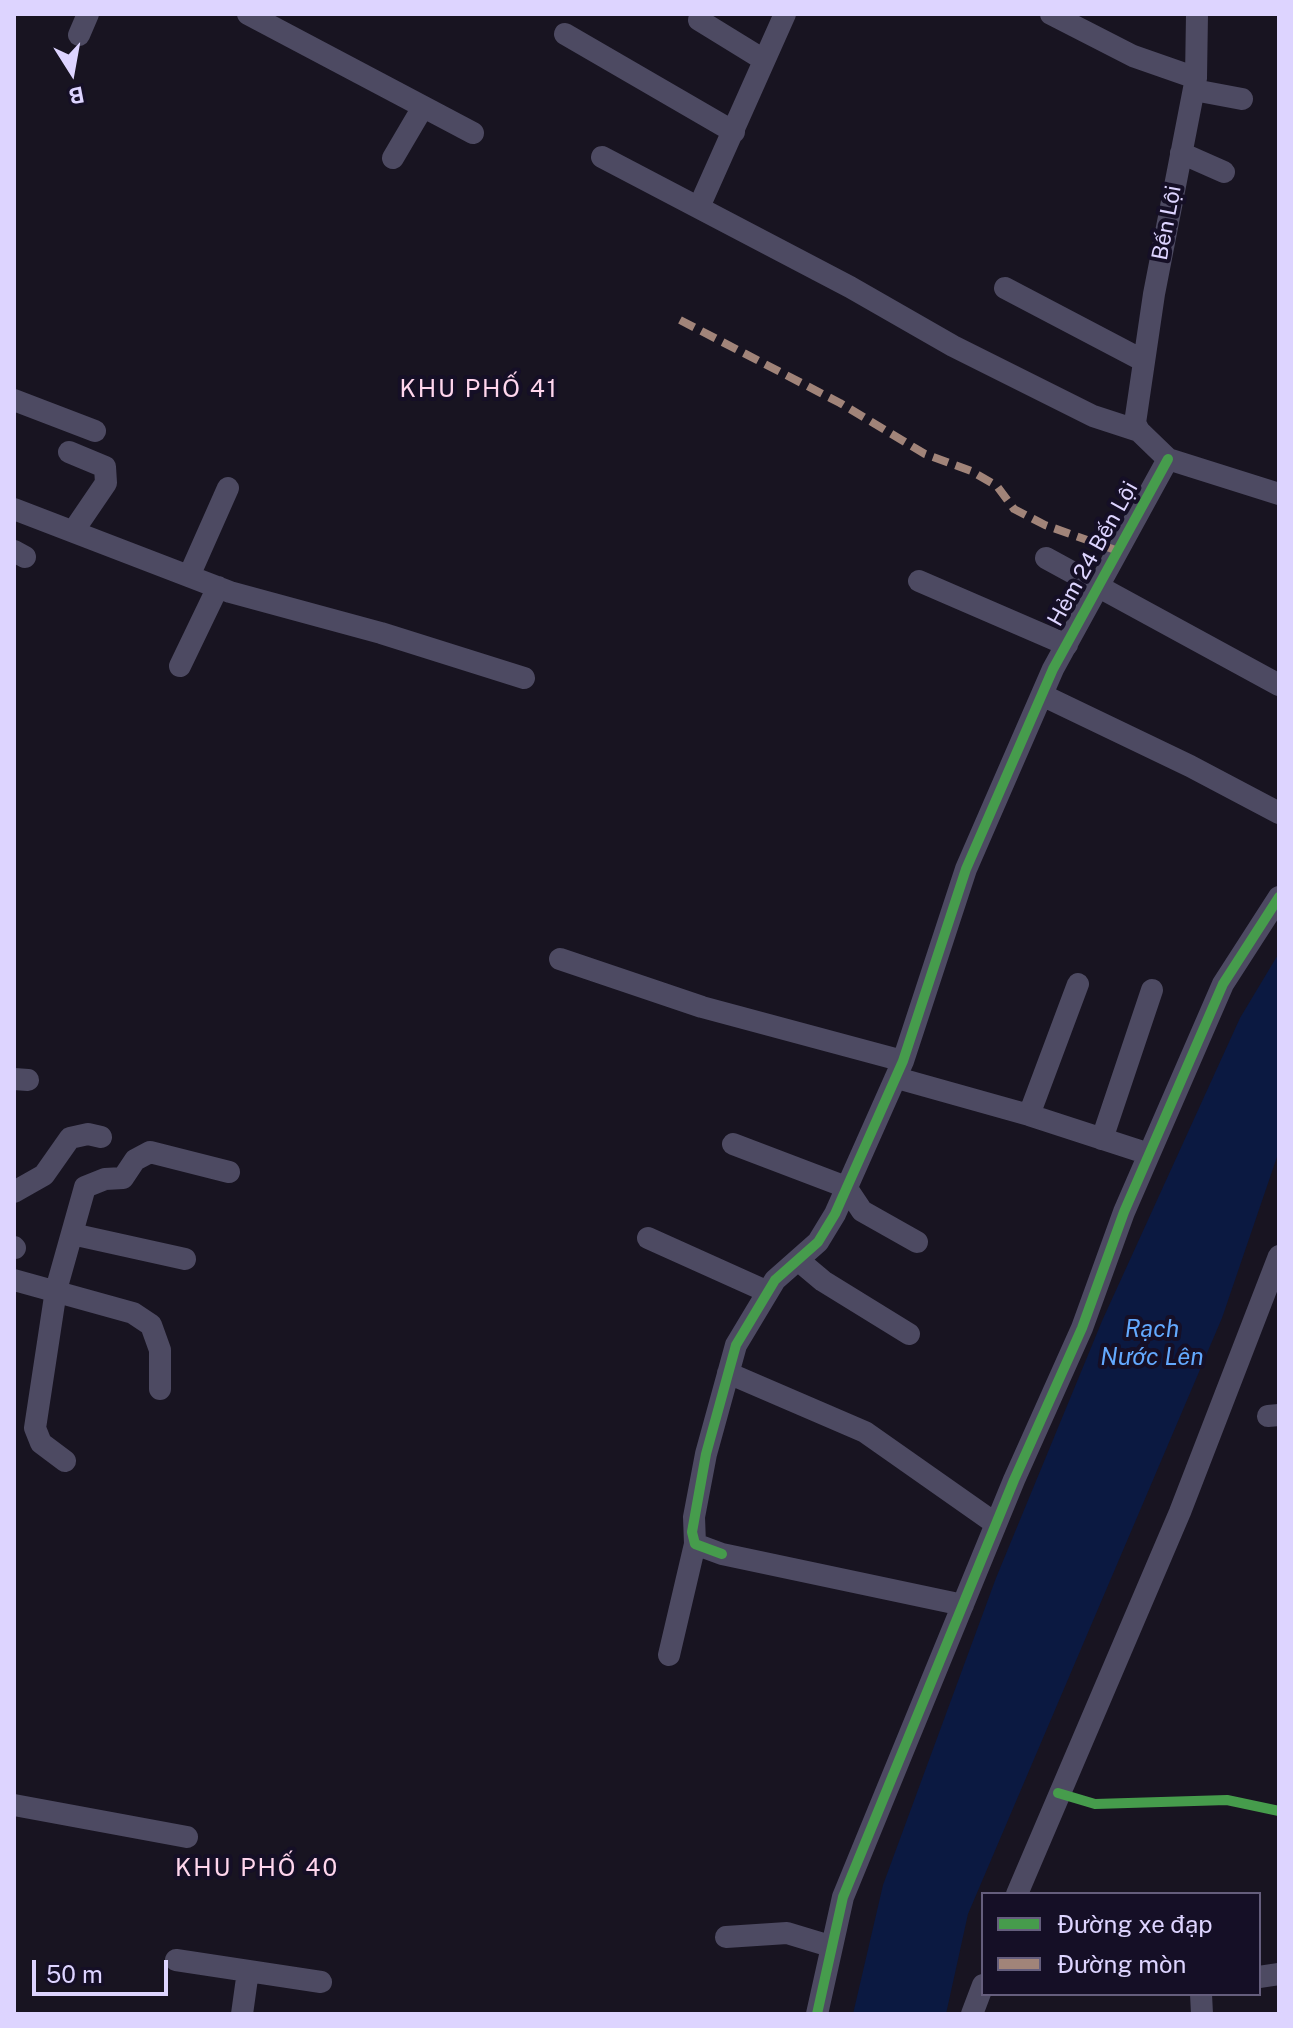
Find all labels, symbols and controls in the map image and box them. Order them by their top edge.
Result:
north arrow [32,32,112,112]
text: B [67,81,86,110]
street label: Bến Lội [1147,183,1187,263]
district label: KHU PHỐ 41 [399,376,559,404]
street label: Hẻm 24 Bến Lội [1042,477,1144,631]
water label: Rạch Nước Lên [1100,1316,1204,1372]
district label: KHU PHỐ 40 [175,1855,339,1883]
legend [981,1892,1261,1996]
text: Đường xe đạp [1057,1910,1213,1938]
scale bar [36,1944,172,1994]
text: Đường mòn [1057,1950,1186,1978]
text: 50 m [46,1960,103,1988]

